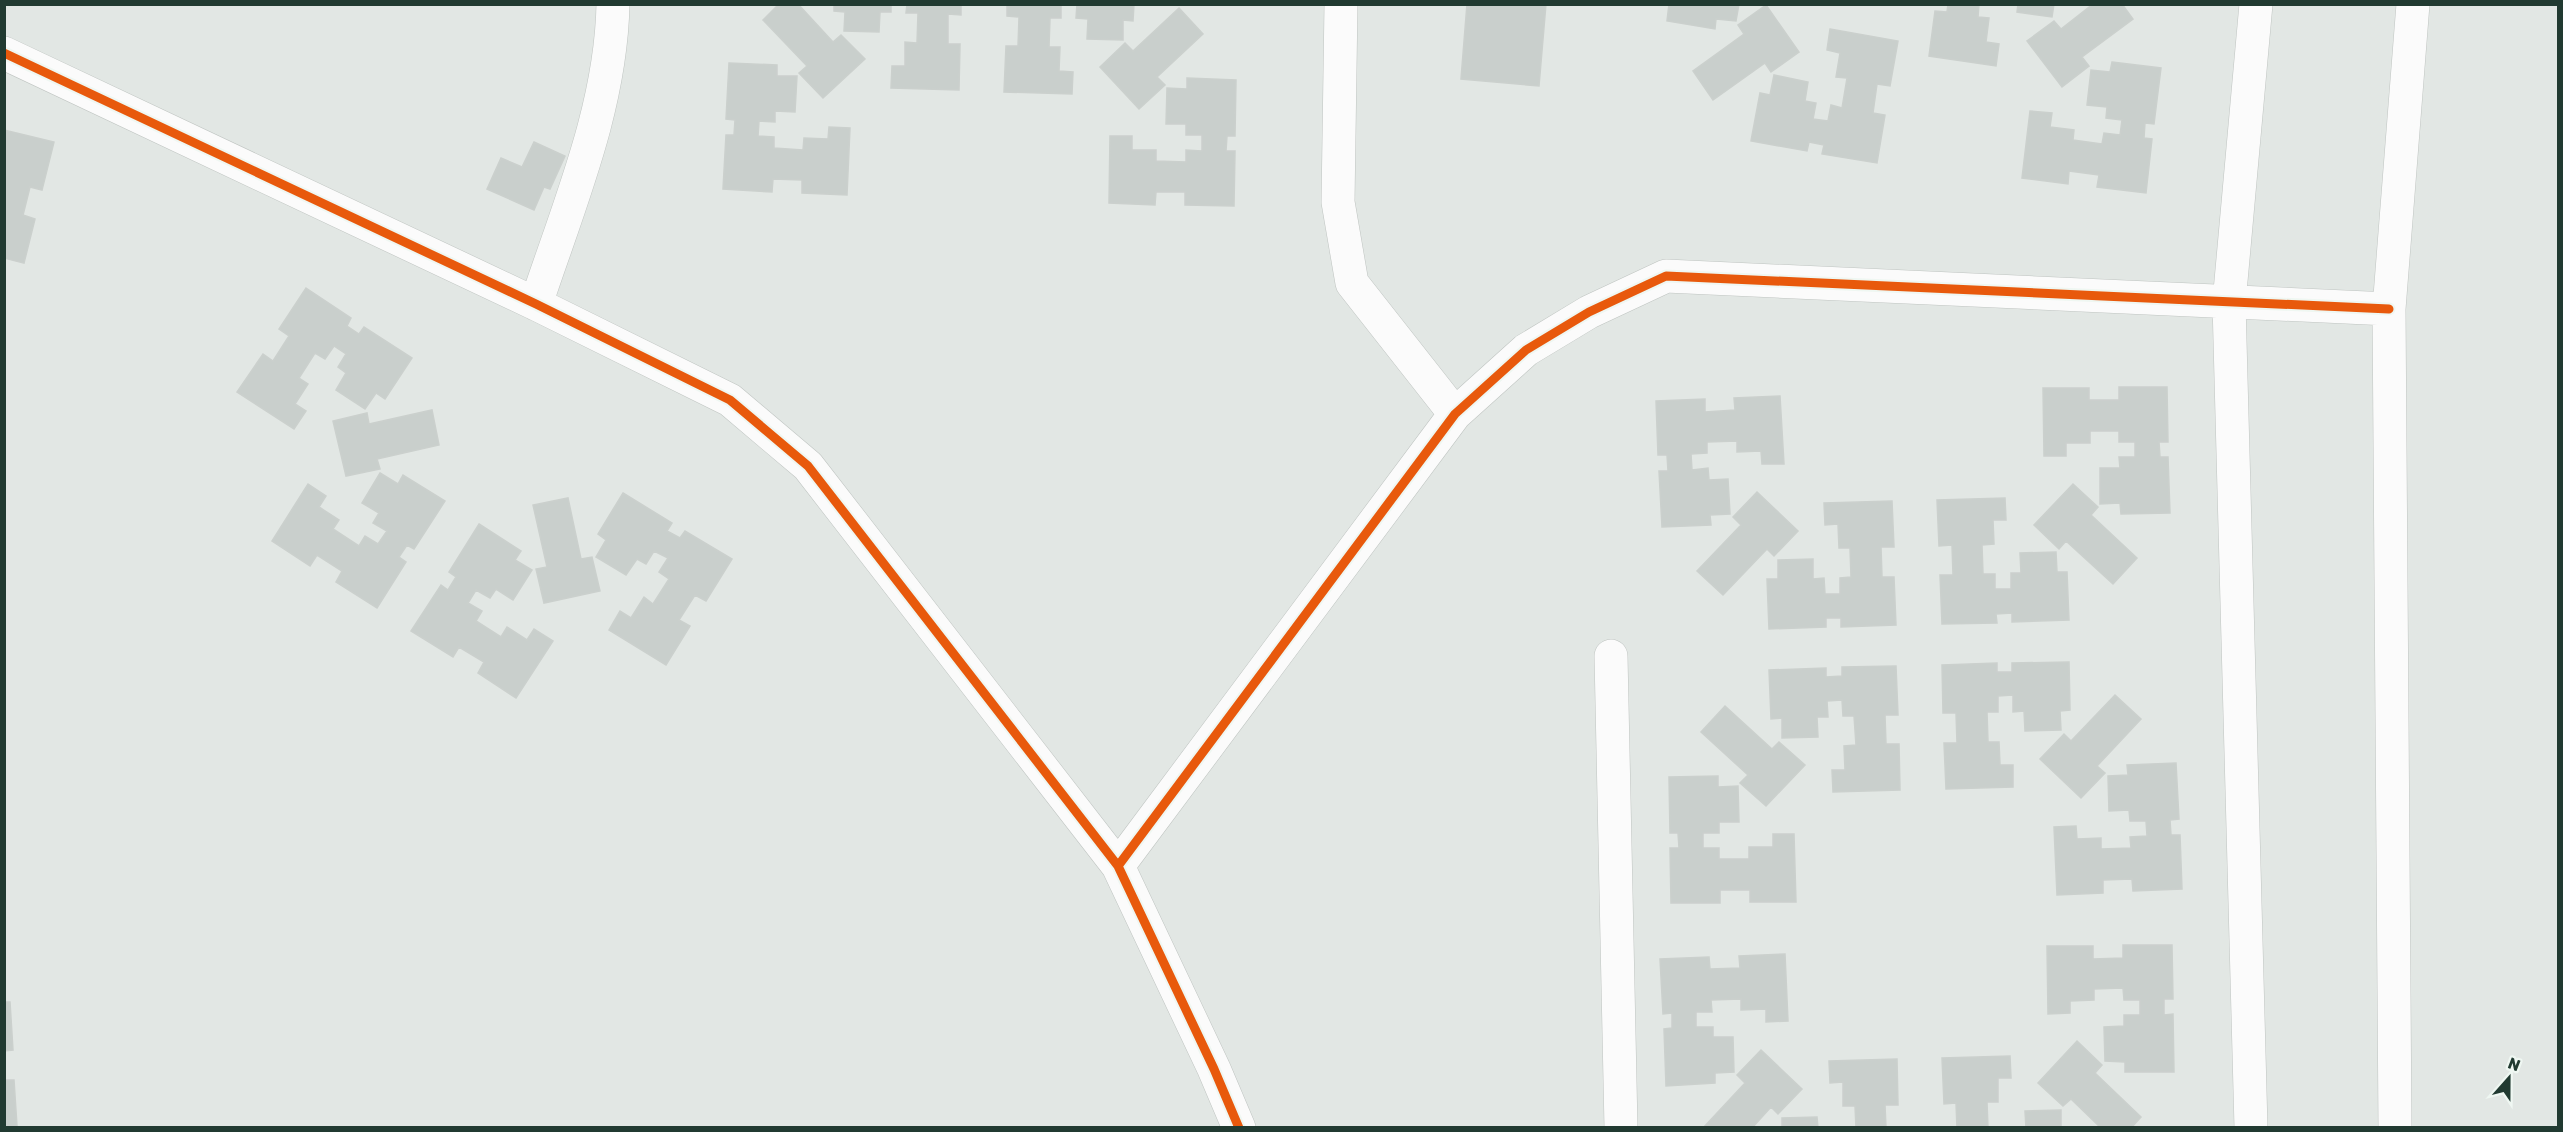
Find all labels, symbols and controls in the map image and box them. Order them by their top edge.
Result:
north arrow [2479,1048,2539,1108]
text: N [2505,1054,2523,1075]

